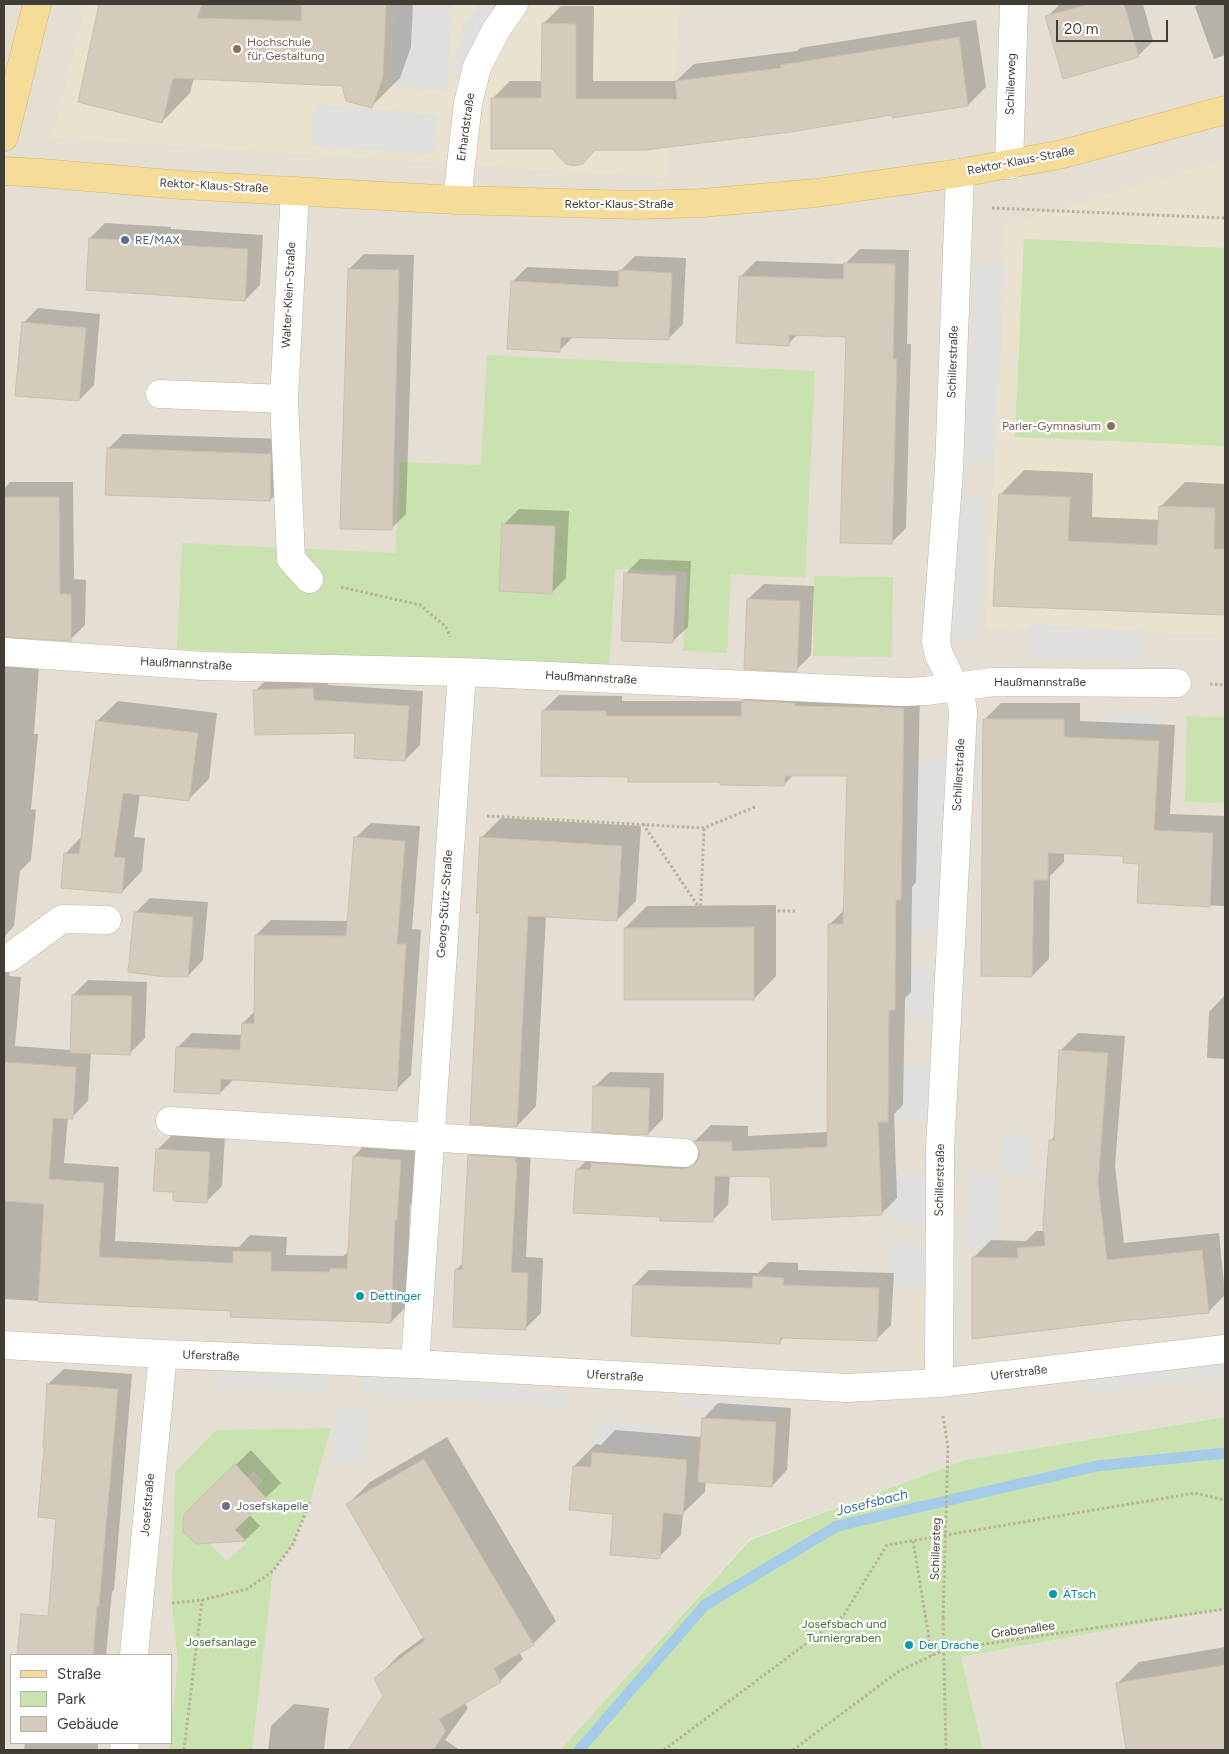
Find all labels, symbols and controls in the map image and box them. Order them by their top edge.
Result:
scale bar [1059,10,1172,42]
text: 20 m [1064,20,1098,38]
place label: Hochschule für Gestaltung [247,35,325,63]
marker: Hochschule für Gestaltung [231,43,243,55]
street label: Schillerweg [1003,53,1019,115]
street label: Erhardstraße [454,92,478,162]
street label: Rektor-Klaus-Straße [966,144,1076,178]
street label: Rektor-Klaus-Straße [159,176,269,196]
street label: Rektor-Klaus-Straße [564,197,674,211]
place label: RE/MAX [135,233,180,247]
marker: RE/MAX [119,234,131,246]
street label: Walter-Klein-Straße [279,242,299,348]
street label: Schillerstraße [945,325,961,399]
place label: Parler-Gymnasium [1002,419,1101,433]
marker: Parler-Gymnasium [1105,420,1117,432]
street label: Haußmannstraße [140,654,232,674]
street label: Haußmannstraße [545,668,637,688]
street label: Haußmannstraße [994,675,1086,689]
street label: Schillerstraße [950,738,968,812]
street label: Georg-Stütz-Straße [434,850,456,958]
street label: Schillerstraße [932,1143,948,1217]
place label: Dettinger [370,1289,421,1303]
marker: Dettinger [354,1290,366,1302]
street label: Uferstraße [182,1348,240,1364]
street label: Uferstraße [990,1362,1048,1384]
street label: Uferstraße [586,1367,644,1385]
street label: Josefstraße [138,1473,158,1537]
water label: Josefsbach [834,1486,910,1520]
place label: Josefskapelle [236,1499,309,1513]
marker: Josefskapelle [220,1500,232,1512]
street label: Schillersteg [928,1517,944,1581]
place label: ÄTsch [1063,1587,1096,1601]
marker: ÄTsch [1047,1588,1059,1600]
park label: Josefsbach und Turniergraben [801,1617,887,1645]
street label: Grabenallee [990,1618,1056,1642]
park label: Josefsanlage [186,1635,256,1649]
place label: Der Drache [919,1638,979,1652]
marker: Der Drache [903,1639,915,1651]
legend [10,1654,172,1744]
text: Straße [57,1665,101,1683]
text: Park [57,1690,86,1708]
text: Gebäude [57,1715,118,1733]

